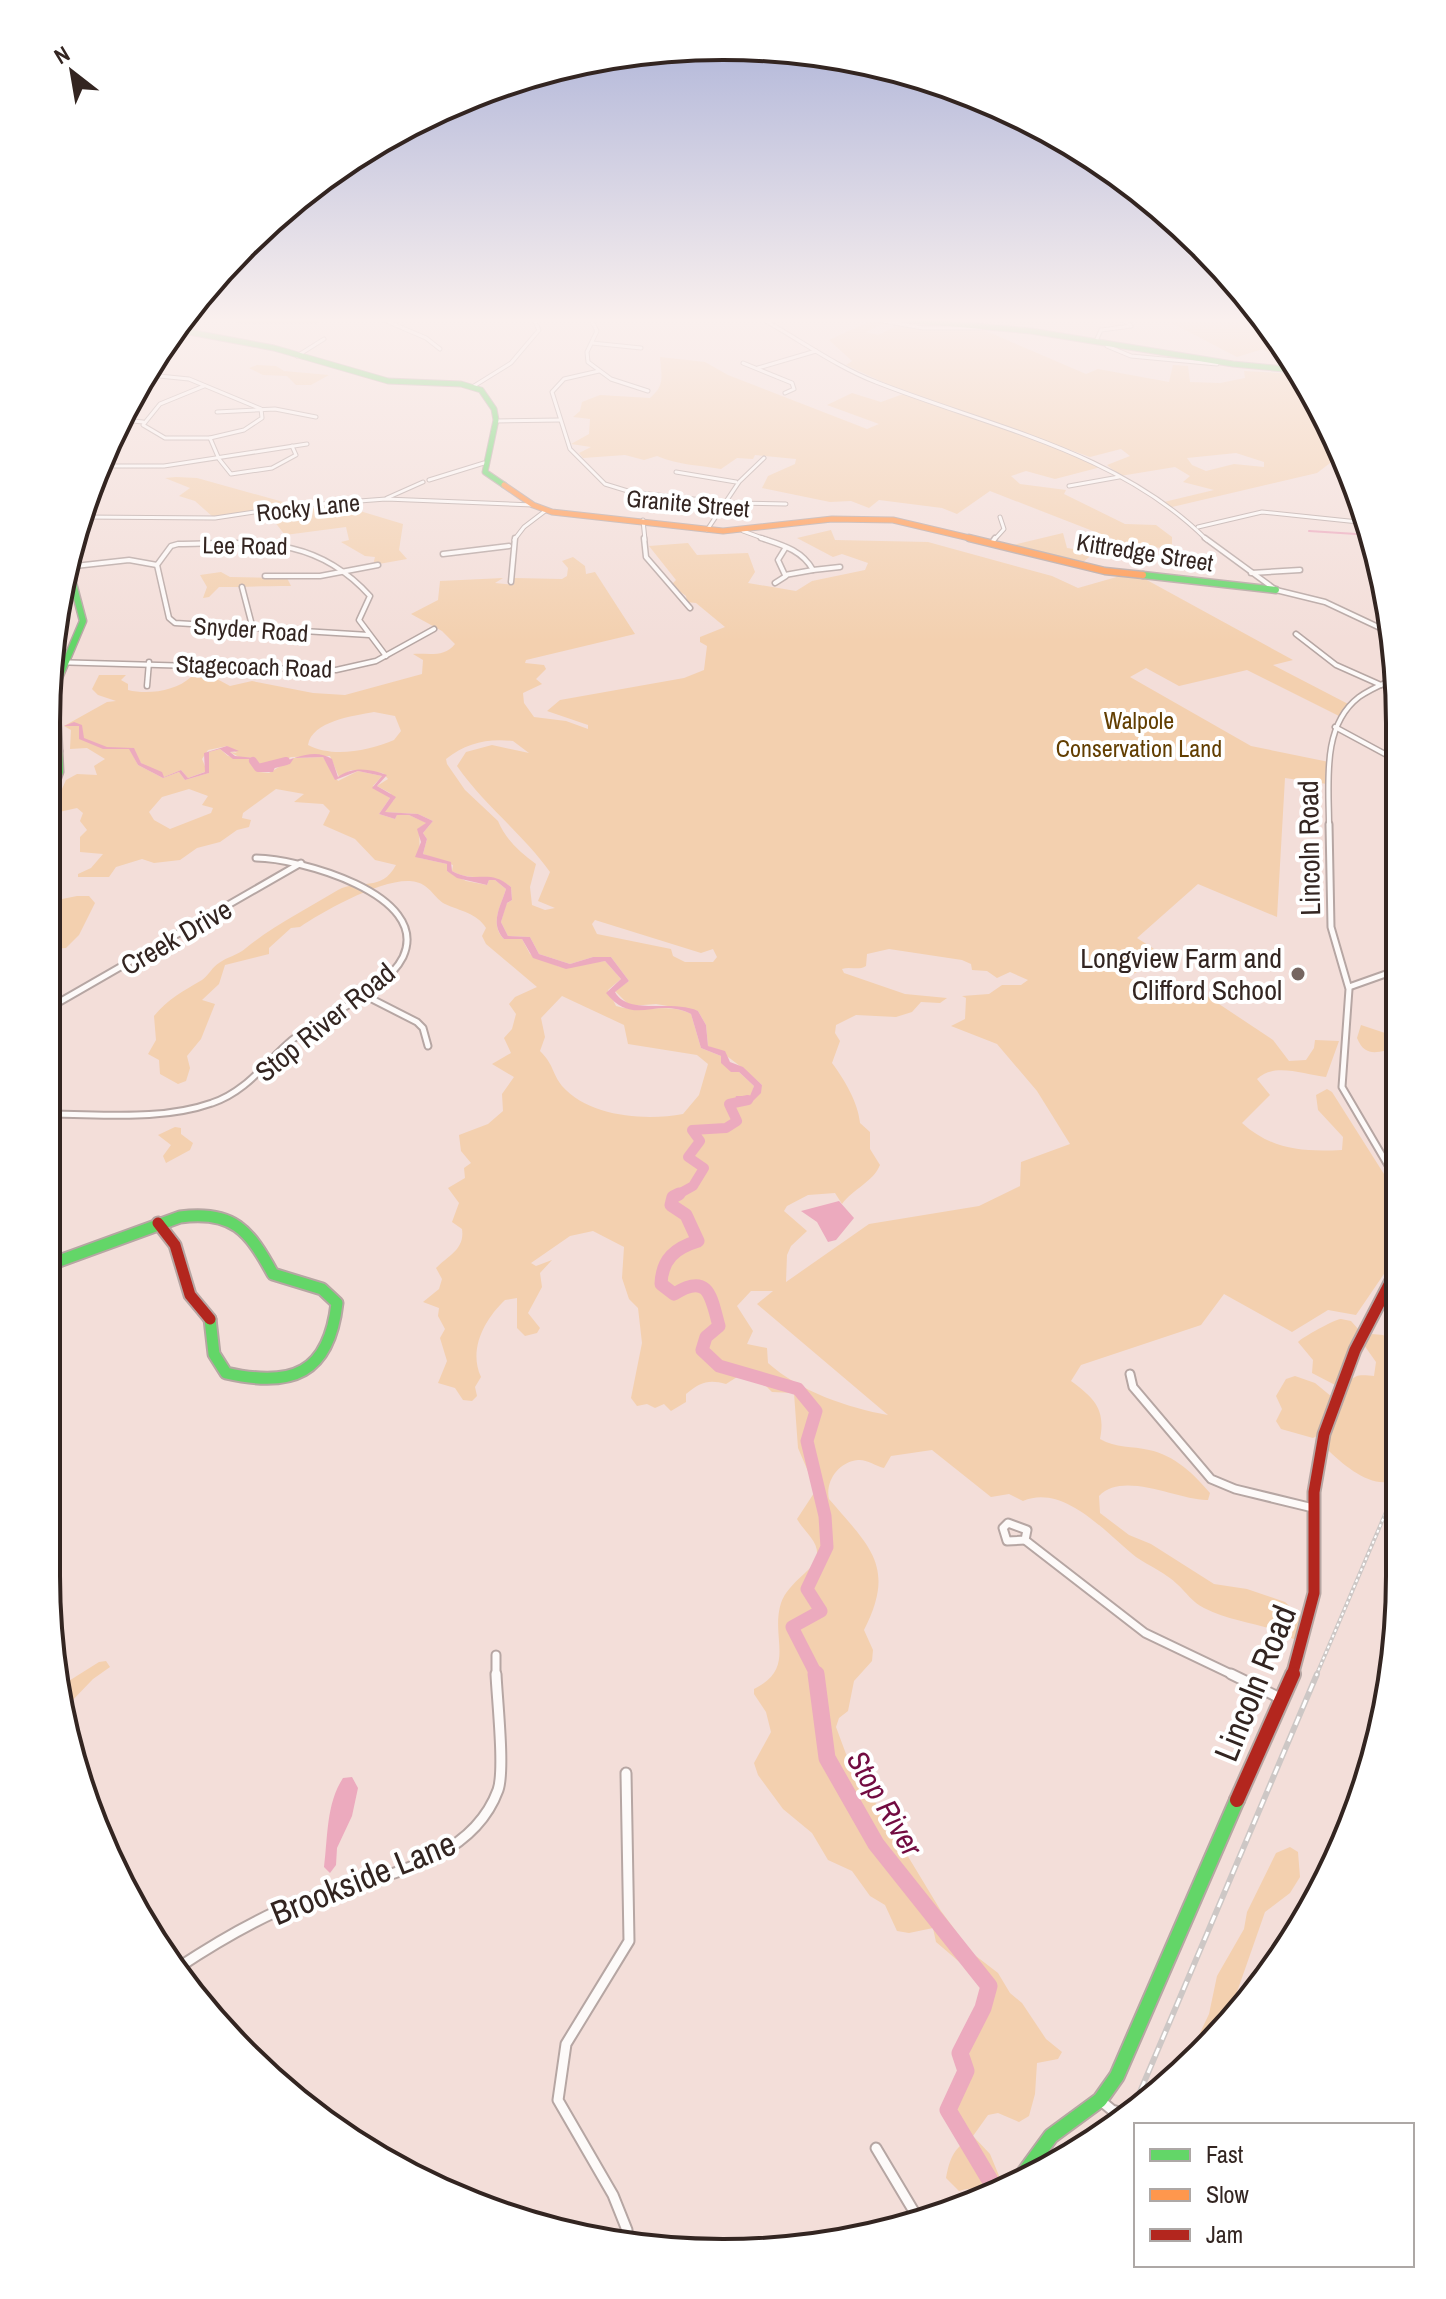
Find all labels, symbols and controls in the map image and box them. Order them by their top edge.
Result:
north arrow [32,32,112,112]
text: N [48,39,75,71]
street label: Granite Street [625,482,751,524]
street label: Rocky Lane [255,486,361,528]
street label: Kittredge Street [1074,525,1216,579]
street label: Lee Road [202,528,288,562]
street label: Snyder Road [193,609,309,649]
street label: Stagecoach Road [175,647,333,685]
park label: Walpole Conservation Land [1056,704,1222,764]
street label: Lincoln Road [1289,780,1329,916]
street label: Creek Drive [113,890,239,984]
place label: Longview Farm and Clifford School [1080,939,1282,1009]
street label: Stop River Road [247,954,403,1090]
marker: Longview Farm and Clifford School [1289,965,1307,983]
street label: Lincoln Road [1203,1598,1307,1768]
water label: Stop River [838,1743,932,1864]
street label: Brookside Lane [264,1820,462,1936]
legend [1134,2123,1414,2267]
text: Fast [1206,2138,1244,2170]
text: Slow [1206,2178,1249,2210]
text: Jam [1206,2218,1243,2250]

